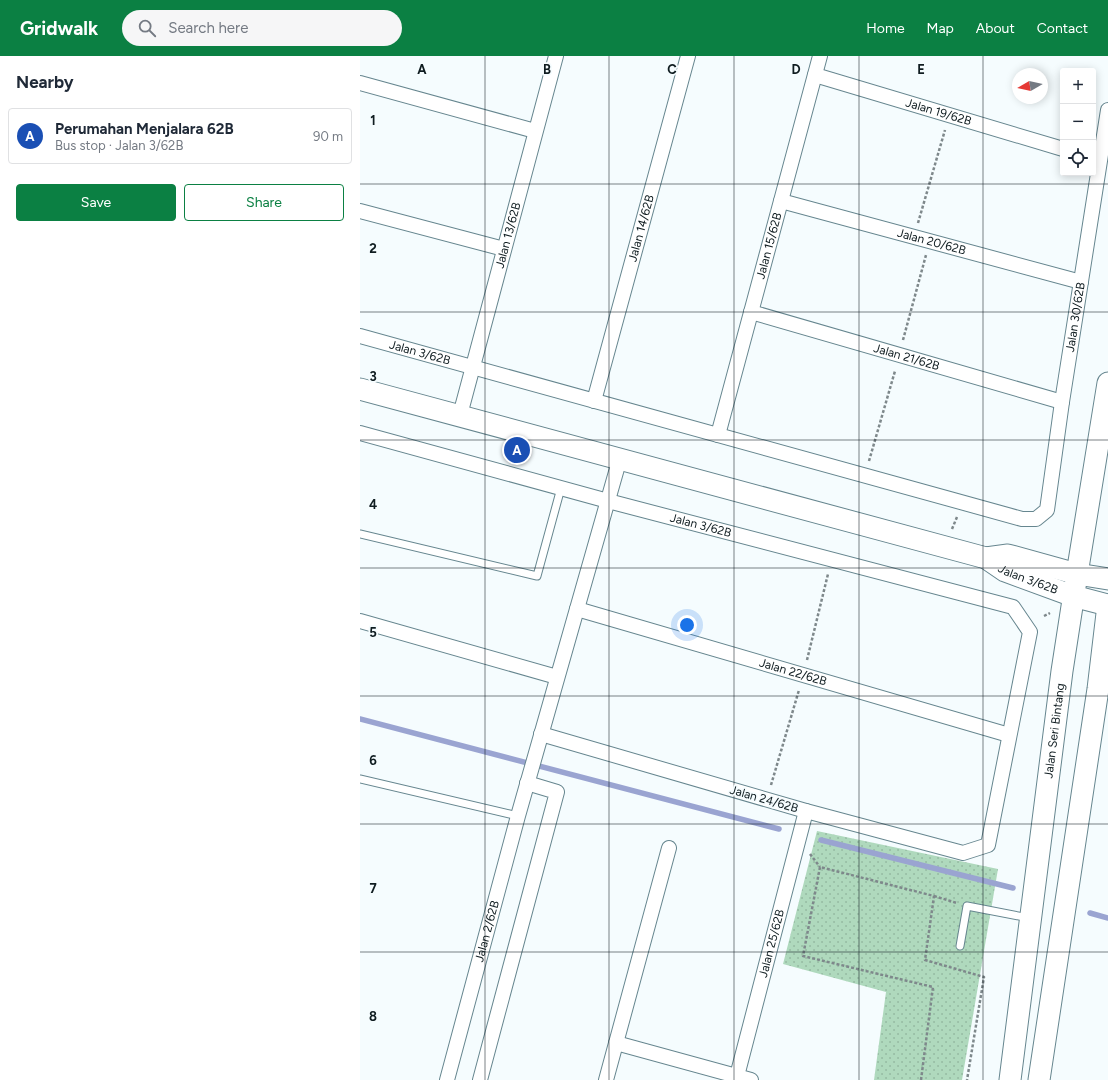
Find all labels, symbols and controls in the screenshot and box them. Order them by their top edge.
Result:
search box [122,10,402,46]
text: Gridwalk [20,17,98,40]
icon: search [136,17,158,39]
text: Search here [168,19,248,37]
text: Home [866,20,905,37]
text: Map [927,20,954,37]
text: About [976,20,1015,37]
text: Contact [1037,20,1088,37]
text: A [417,62,427,77]
text: B [543,62,551,77]
text: C [667,62,677,77]
text: D [791,62,801,77]
text: E [917,62,925,77]
north arrow [1012,68,1048,104]
map controls [1060,68,1096,176]
button: + [1060,68,1096,104]
text: Nearby [16,72,74,92]
street label: Jalan 19/62B [904,95,973,128]
button: − [1060,104,1096,140]
text: 1 [370,113,376,128]
text: Perumahan Menjalara 62B [55,120,234,138]
text: A [25,129,35,144]
text: 90 m [313,129,343,144]
text: Bus stop · Jalan 3/62B [55,138,183,153]
button: locate [1060,140,1096,176]
button: Save [16,184,176,221]
button: Share [184,184,344,221]
street label: Jalan 14/62B [625,193,657,263]
street label: Jalan 13/62B [493,201,524,270]
street label: Jalan 15/62B [753,211,785,280]
street label: Jalan 20/62B [896,226,968,258]
text: 2 [369,241,377,256]
street label: Jalan 30/62B [1063,281,1088,353]
street label: Jalan 3/62B [388,337,452,368]
street label: Jalan 21/62B [872,341,941,373]
text: 3 [369,369,377,384]
pin: A [504,435,530,465]
text: 4 [369,497,377,512]
street label: Jalan 3/62B [669,511,733,540]
street label: Jalan 3/62B [995,561,1060,597]
your location [677,615,697,635]
text: 5 [369,625,377,640]
street label: Jalan 22/62B [758,656,828,688]
street label: Jalan Seri Bintang [1041,682,1067,779]
text: 6 [369,753,377,768]
street label: Jalan 24/62B [728,783,800,815]
text: 7 [369,881,377,896]
street label: Jalan 2/62B [472,899,502,964]
street label: Jalan 25/62B [756,908,787,979]
text: 8 [369,1009,377,1024]

